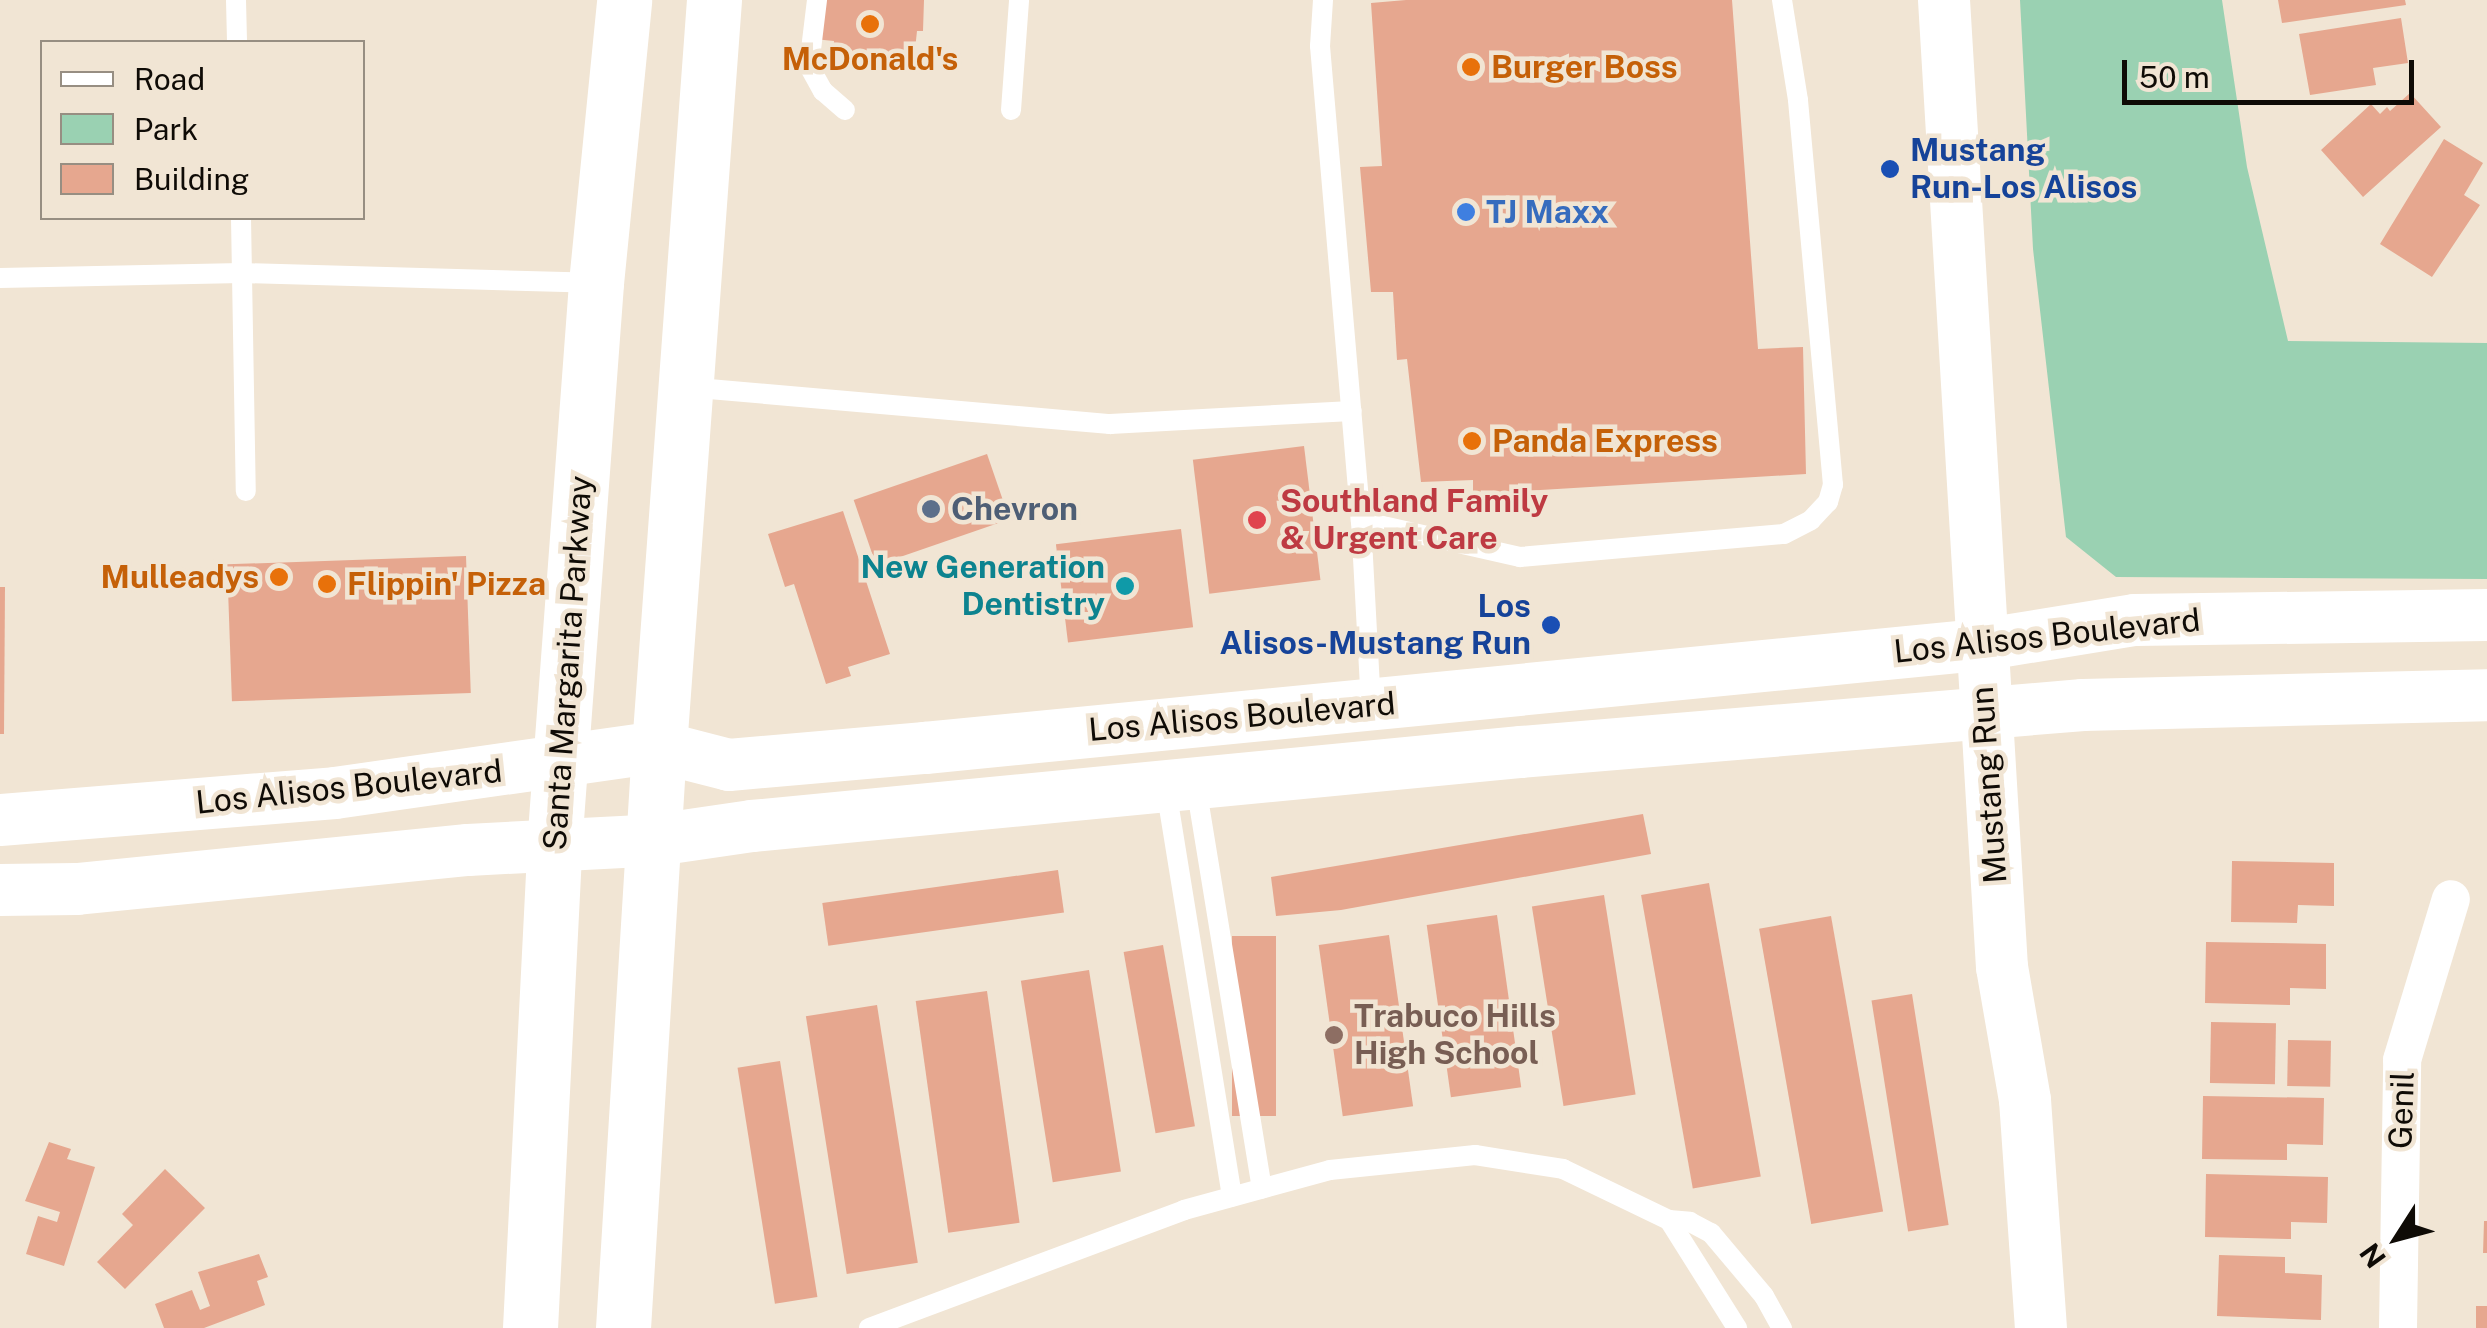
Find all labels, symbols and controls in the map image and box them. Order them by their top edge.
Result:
marker: McDonald's [859,13,881,35]
legend [40,40,365,220]
place label: McDonald's [782,40,958,78]
scale bar [2127,40,2420,102]
place label: Burger Boss [1491,48,1678,86]
marker: Burger Boss [1460,56,1482,78]
text: 50 m [2139,59,2210,95]
text: Road [134,61,205,97]
text: Park [134,111,198,147]
place label: Mustang Run-Los Alisos [1910,132,2138,207]
marker: Mustang Run-Los Alisos [1879,158,1901,180]
text: Building [134,161,249,197]
place label: TJ Maxx [1486,193,1609,231]
marker: TJ Maxx [1455,201,1477,223]
place label: Panda Express [1492,422,1718,460]
marker: Panda Express [1461,430,1483,452]
street label: Santa Margarita Parkway [536,474,600,852]
place label: Southland Family & Urgent Care [1280,483,1548,558]
place label: Chevron [951,490,1078,528]
marker: Chevron [920,498,942,520]
marker: Southland Family & Urgent Care [1244,507,1270,533]
place label: New Generation Dentistry [860,549,1105,624]
place label: Mulleadys [101,558,259,596]
place label: Flippin' Pizza [347,565,546,603]
marker: Mulleadys [268,566,290,588]
marker: Flippin' Pizza [316,573,338,595]
marker: New Generation Dentistry [1114,575,1136,597]
place label: Los Alisos-Mustang Run [1220,588,1531,663]
street label: Los Alisos Boulevard [1892,601,2202,671]
marker: Los Alisos-Mustang Run [1540,614,1562,636]
street label: Los Alisos Boulevard [1087,684,1397,750]
street label: Mustang Run [1963,685,2015,885]
street label: Los Alisos Boulevard [194,752,504,822]
place label: Trabuco Hills High School [1354,998,1556,1073]
marker: Trabuco Hills High School [1323,1024,1345,1046]
street label: Genil [2381,1070,2423,1150]
north arrow [2347,1188,2447,1288]
text: N [2353,1237,2392,1274]

